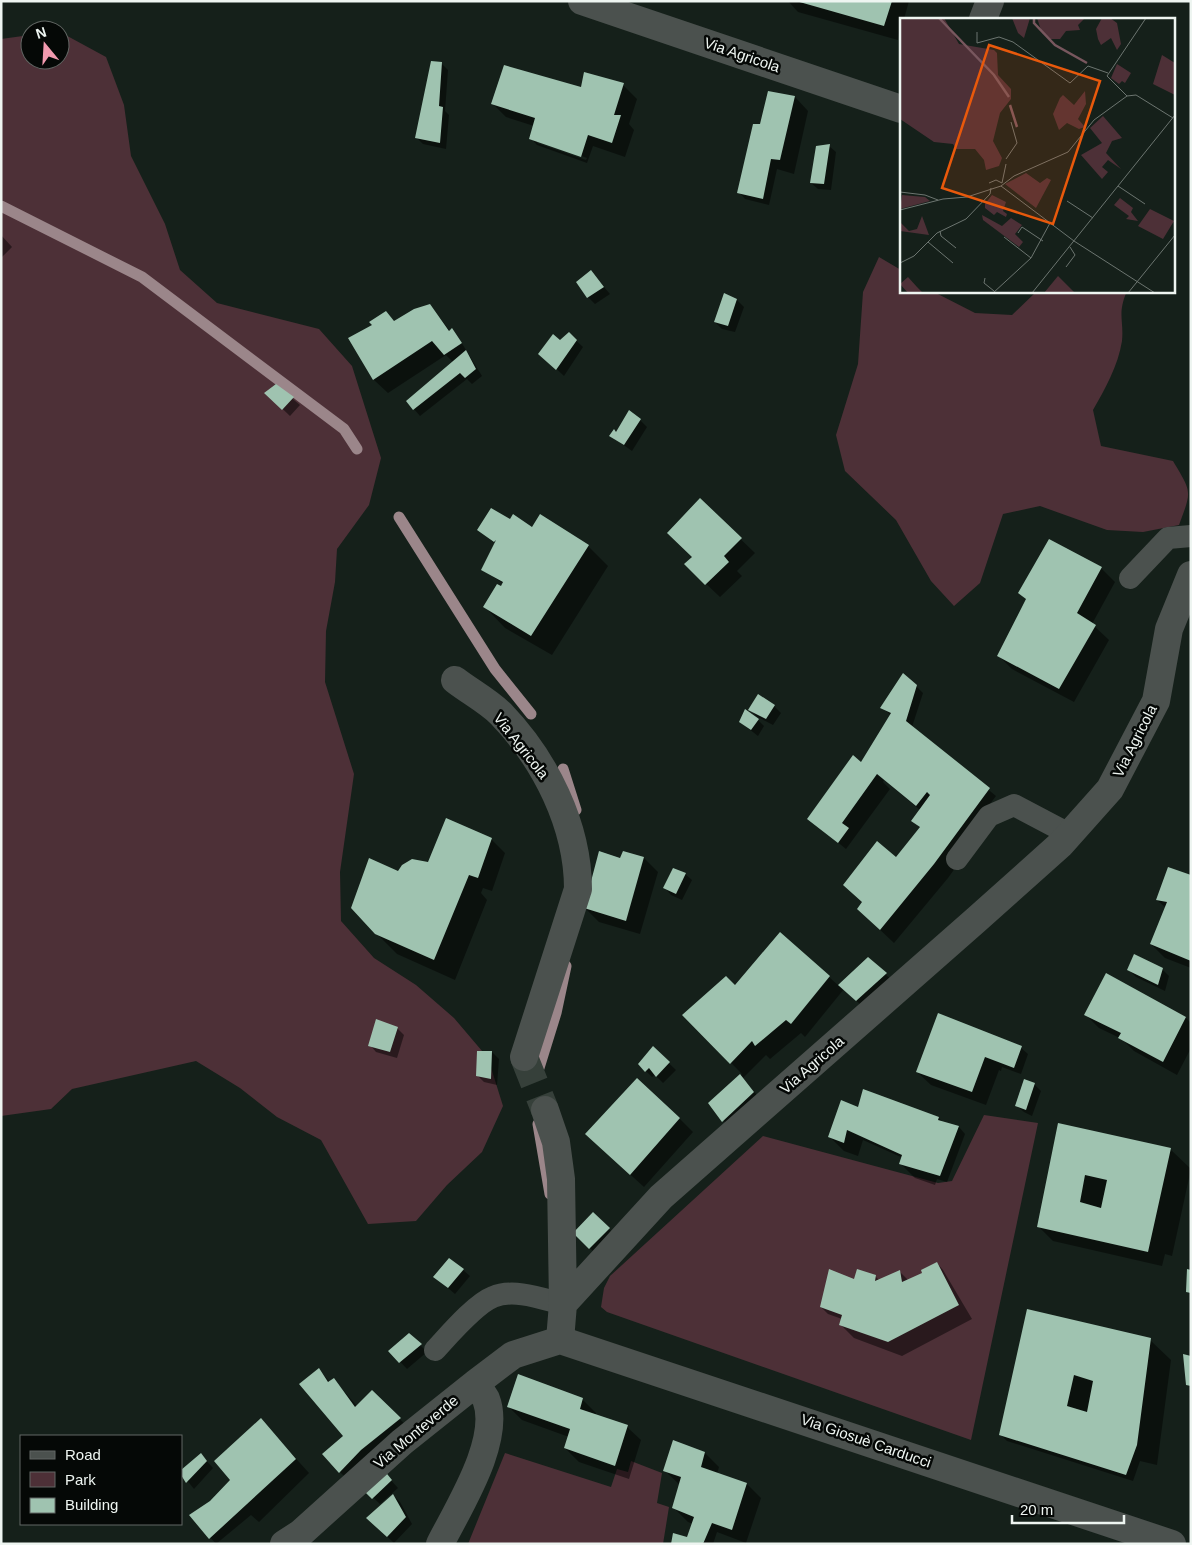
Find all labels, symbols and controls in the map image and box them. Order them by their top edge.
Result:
inset map [900,18,1174,292]
north arrow [20,20,70,70]
text: N [34,23,48,42]
street label: Via Agricola [702,34,783,76]
street label: Via Agricola [1109,701,1160,780]
street label: Via Agricola [490,709,553,783]
street label: Via Agricola [776,1032,848,1097]
street label: Via Monteverde [370,1391,461,1472]
street label: Via Giosuè Carducci [799,1410,933,1471]
legend [20,1435,182,1525]
text: Road [65,1446,101,1463]
text: Park [65,1471,96,1488]
scale bar [1012,1492,1124,1524]
text: Building [65,1496,118,1513]
text: 20 m [1020,1501,1053,1518]

